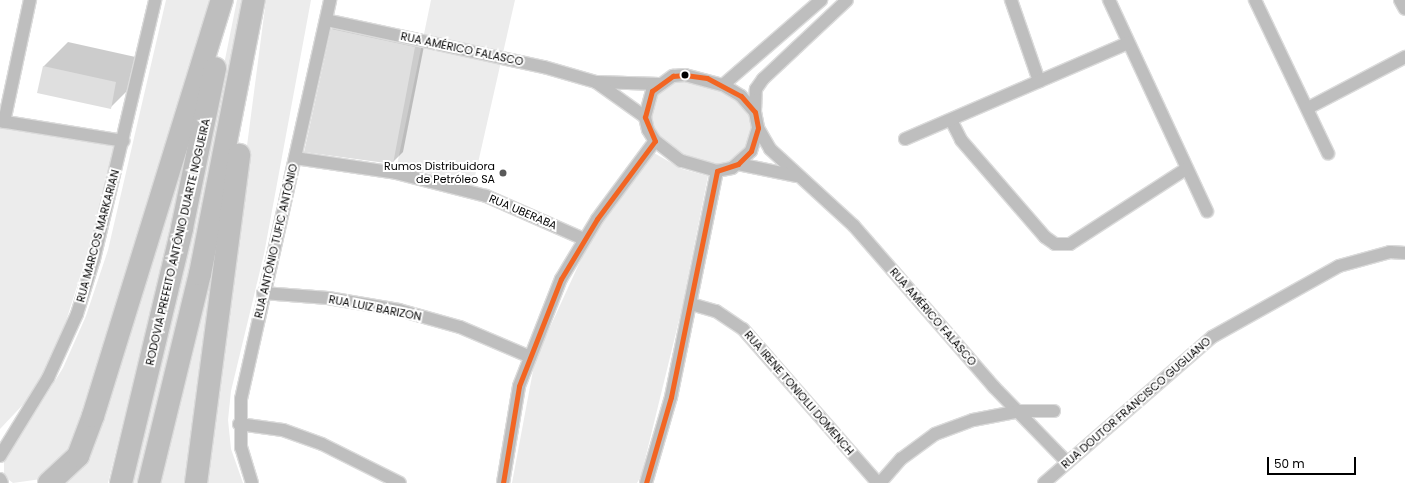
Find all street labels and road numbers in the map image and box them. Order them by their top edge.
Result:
street label: RUA AMÉRICO FALASCO [399,30,525,68]
street label: RODOVIA PREFEITO ANTÔNIO DUARTE NOGUEIRA [143,117,213,367]
street label: RUA ANTÔNIO TUFIC ANTÔNIO [252,162,300,320]
street label: RUA MARCOS MARKARIAN [74,168,122,304]
street label: RUA UBERABA [487,192,559,232]
street label: RUA AMÉRICO FALASCO [887,265,979,369]
street label: RUA LUIZ BARIZON [328,293,422,323]
street label: RUA IRENE TONIOLLI DOMENCH [742,328,856,458]
street label: RUA DOUTOR FRANCISCO GUGLIANO [1059,335,1213,471]

